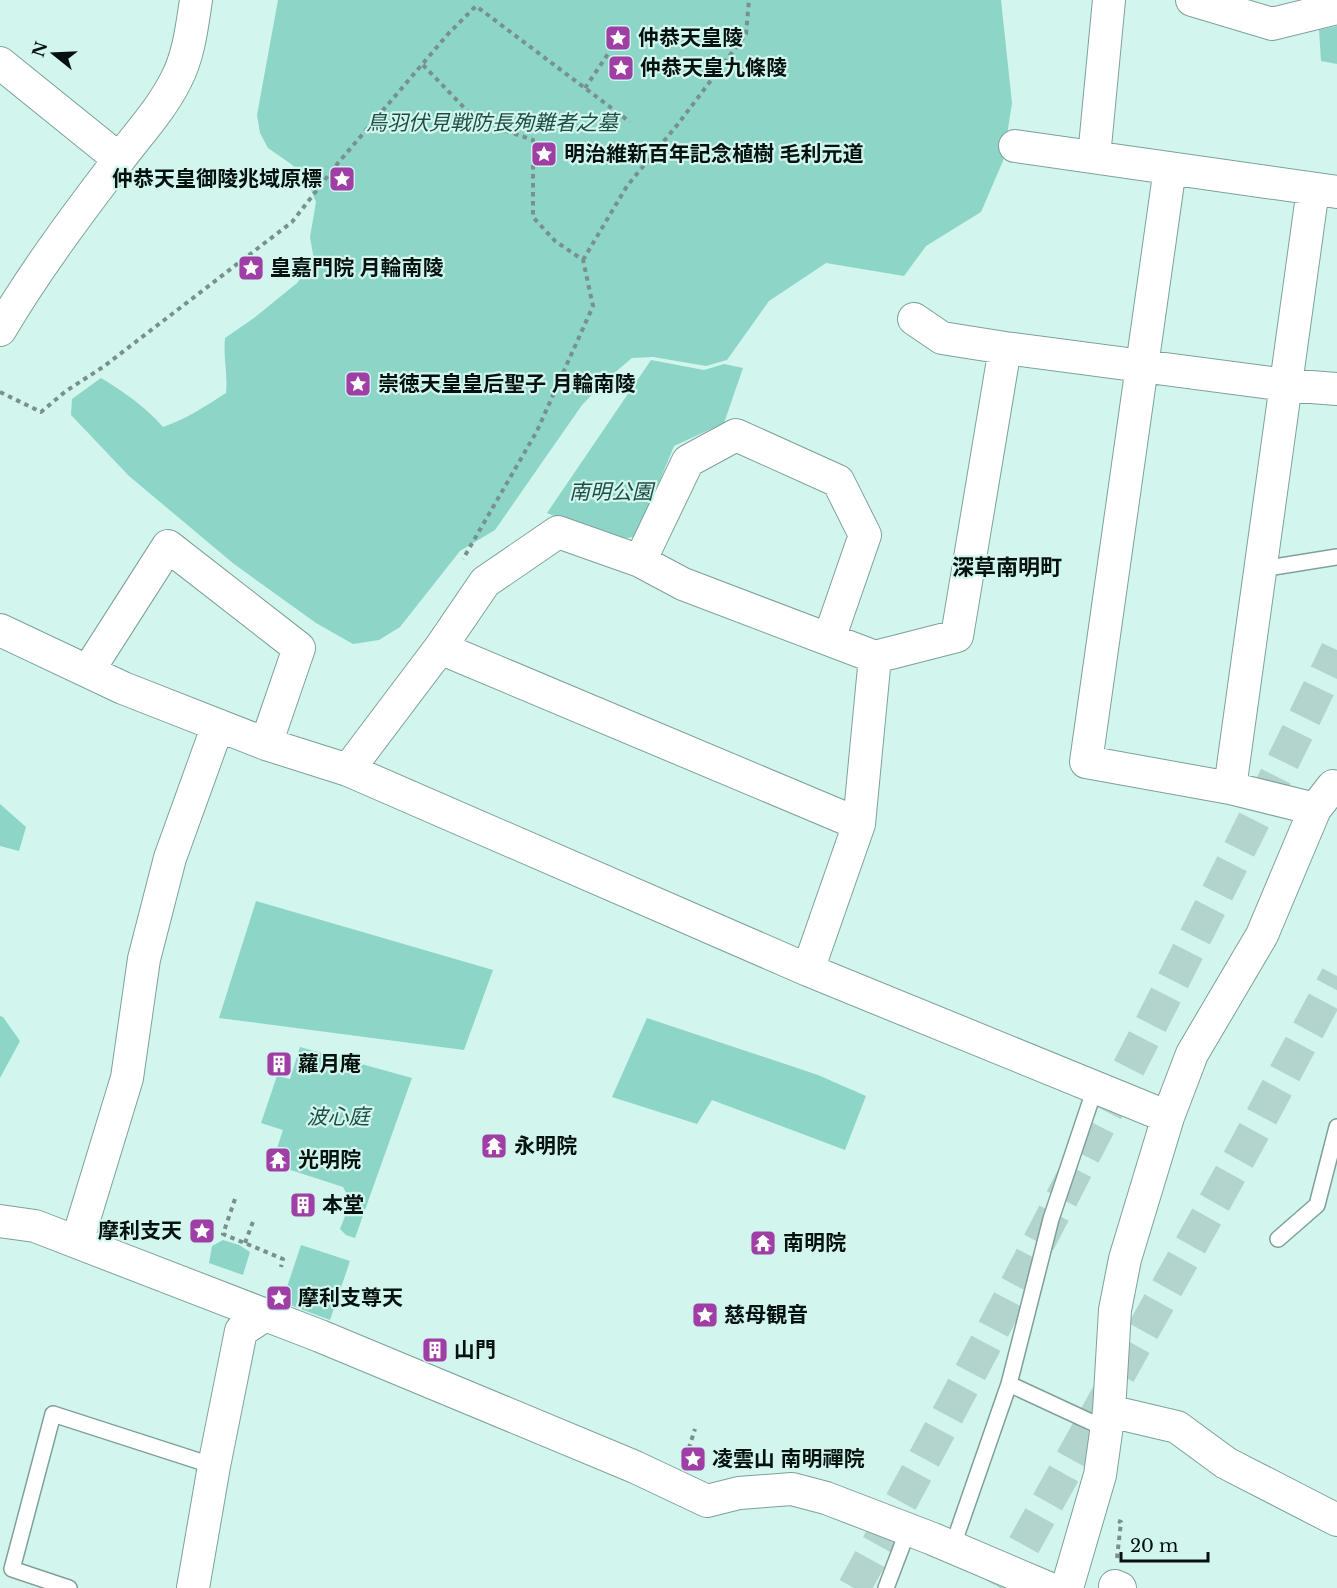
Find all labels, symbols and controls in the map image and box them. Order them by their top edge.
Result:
place icon: 仲恭天皇陵 [603,23,633,53]
north arrow [24,24,84,84]
place label: 仲恭天皇陵 [638,25,743,51]
text: N [28,39,52,60]
place icon: 仲恭天皇九條陵 [606,53,636,83]
place label: 仲恭天皇九條陵 [640,55,787,81]
park label: 鳥羽伏見戦防長殉難者之墓 [366,110,621,136]
place icon: 明治維新百年記念植樹 毛利元道 [529,139,559,169]
place label: 明治維新百年記念植樹 毛利元道 [564,141,864,167]
place icon: 仲恭天皇御陵兆域原標 [327,164,357,194]
place label: 仲恭天皇御陵兆域原標 [112,166,322,192]
place icon: 皇嘉門院 月輪南陵 [236,253,266,283]
place label: 皇嘉門院 月輪南陵 [270,255,444,281]
place icon: 崇徳天皇皇后聖子 月輪南陵 [343,369,373,399]
place label: 崇徳天皇皇后聖子 月輪南陵 [378,371,636,397]
park label: 南明公園 [569,479,656,505]
district label: 深草南明町 [952,554,1062,581]
building icon: 蘿月庵 [264,1049,294,1079]
place label: 蘿月庵 [298,1051,361,1077]
park label: 波心庭 [307,1104,372,1130]
temple icon: 永明院 [479,1131,509,1161]
place label: 永明院 [514,1133,577,1159]
temple icon: 光明院 [263,1145,293,1175]
place label: 光明院 [298,1147,361,1173]
building icon: 本堂 [288,1190,318,1220]
place label: 本堂 [322,1192,364,1218]
place icon: 摩利支天 [187,1216,217,1246]
place label: 摩利支天 [98,1218,182,1244]
temple icon: 南明院 [748,1228,778,1258]
place label: 南明院 [783,1230,846,1256]
place icon: 摩利支尊天 [264,1283,294,1313]
place label: 摩利支尊天 [298,1285,403,1311]
place icon: 慈母観音 [690,1300,720,1330]
place label: 慈母観音 [724,1302,808,1328]
building icon: 山門 [420,1335,450,1365]
place label: 山門 [454,1337,496,1363]
place icon: 凌雲山 南明禪院 [678,1444,708,1474]
place label: 凌雲山 南明禪院 [712,1446,865,1472]
scale bar [1121,1525,1208,1563]
text: 20 m [1130,1535,1178,1557]

